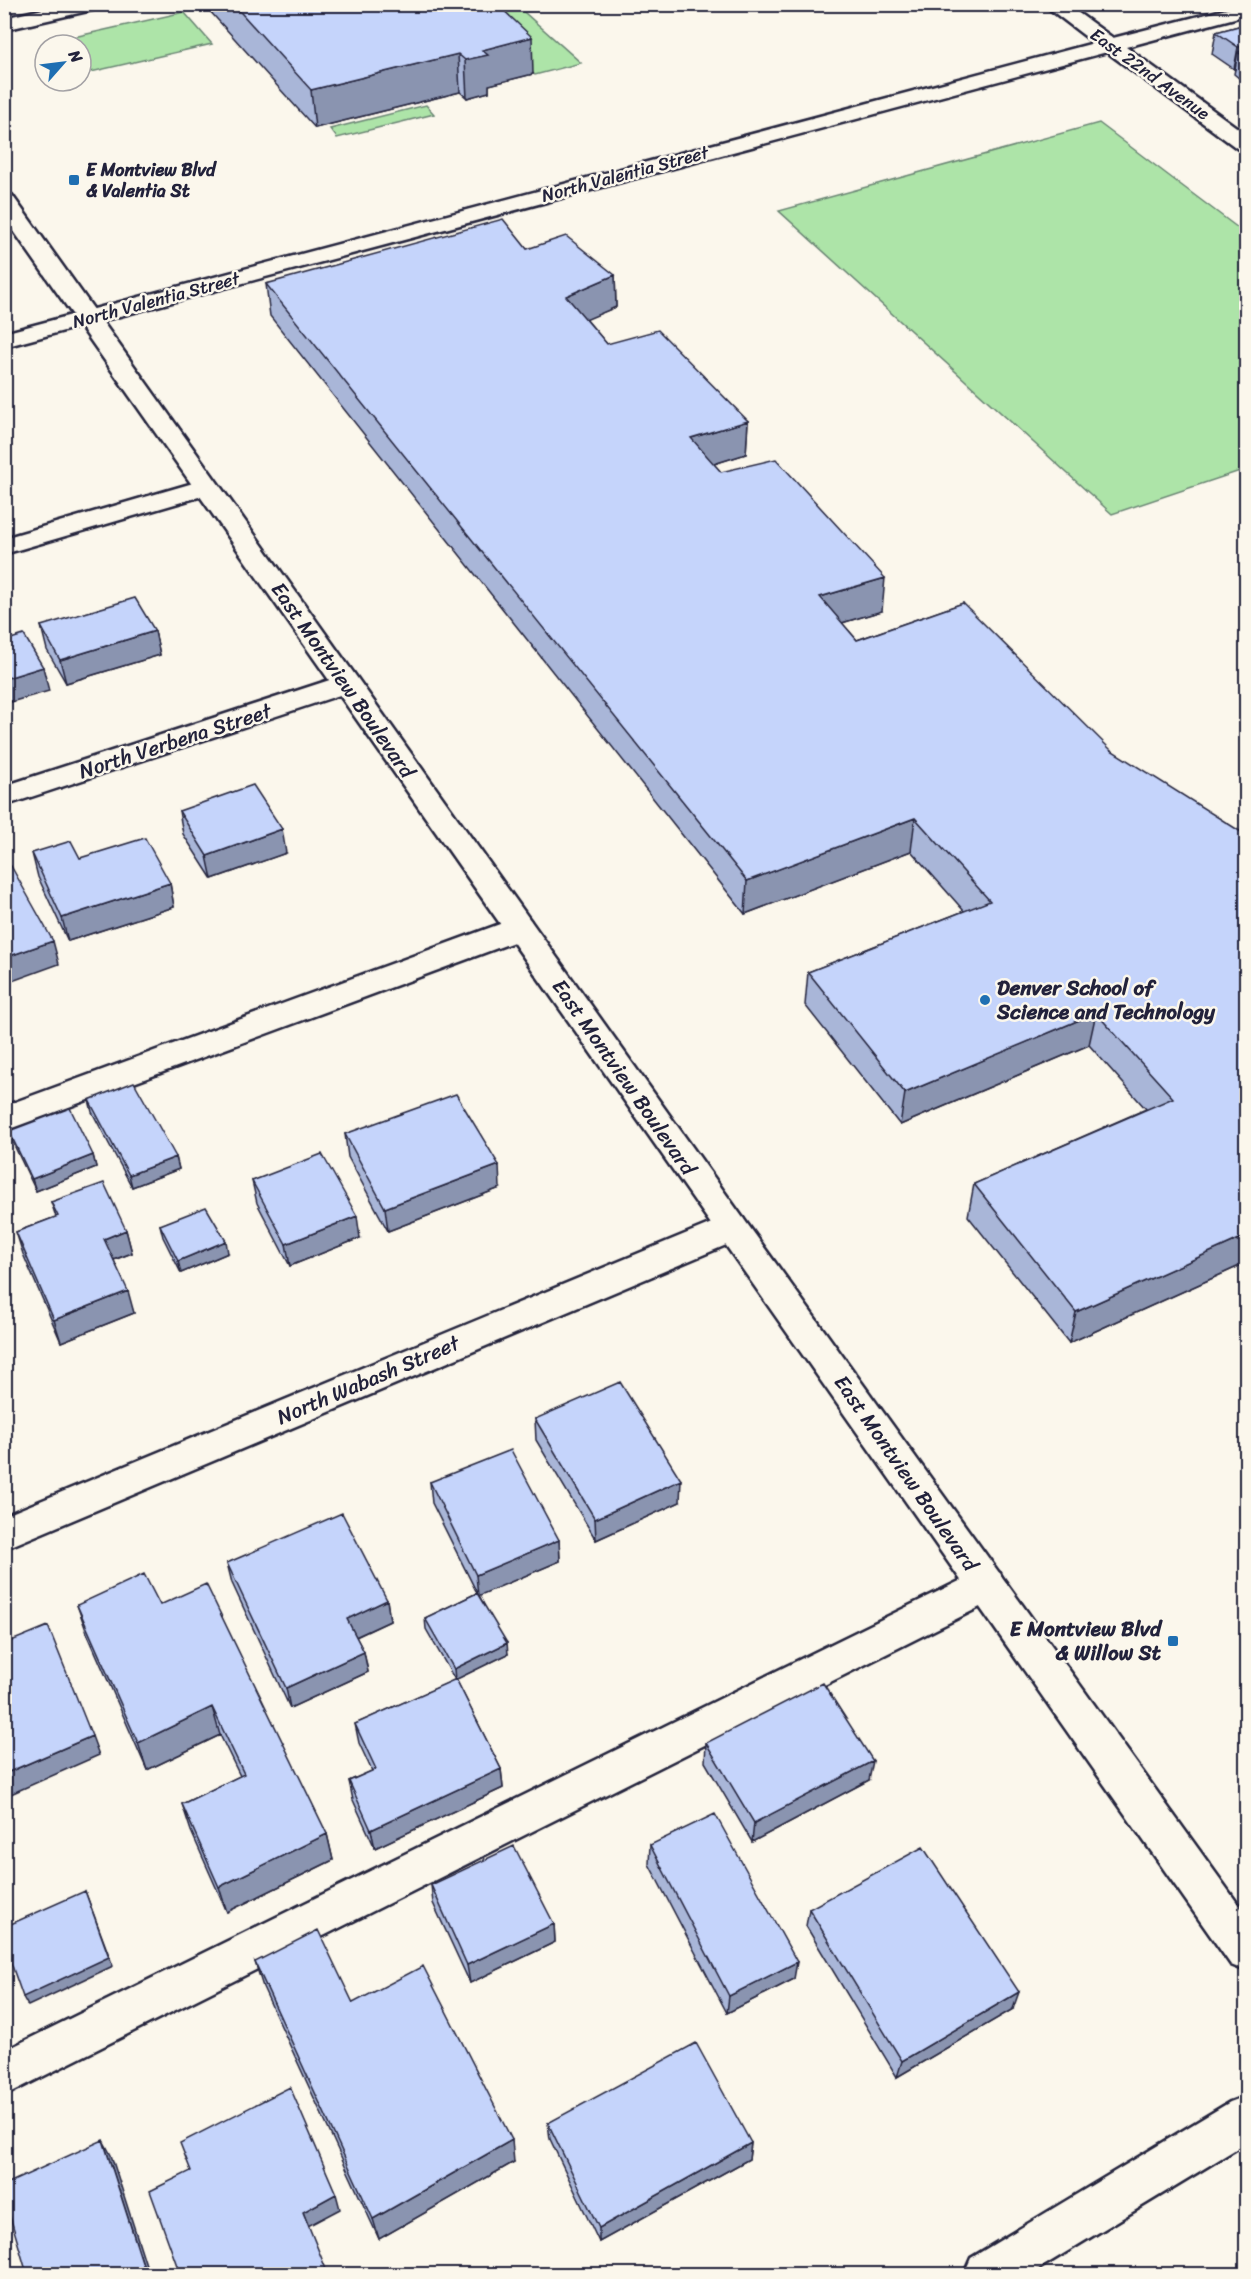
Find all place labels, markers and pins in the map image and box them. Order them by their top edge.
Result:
place label: E Montview Blvd & Valentia St [86,154,217,207]
marker: E Montview Blvd & Valentia St [67,173,81,187]
place label: Denver School of Science and Technology [996,969,1216,1031]
marker: Denver School of Science and Technology [978,993,992,1007]
place label: E Montview Blvd & Willow St [1010,1610,1163,1672]
marker: E Montview Blvd & Willow St [1166,1634,1180,1648]

